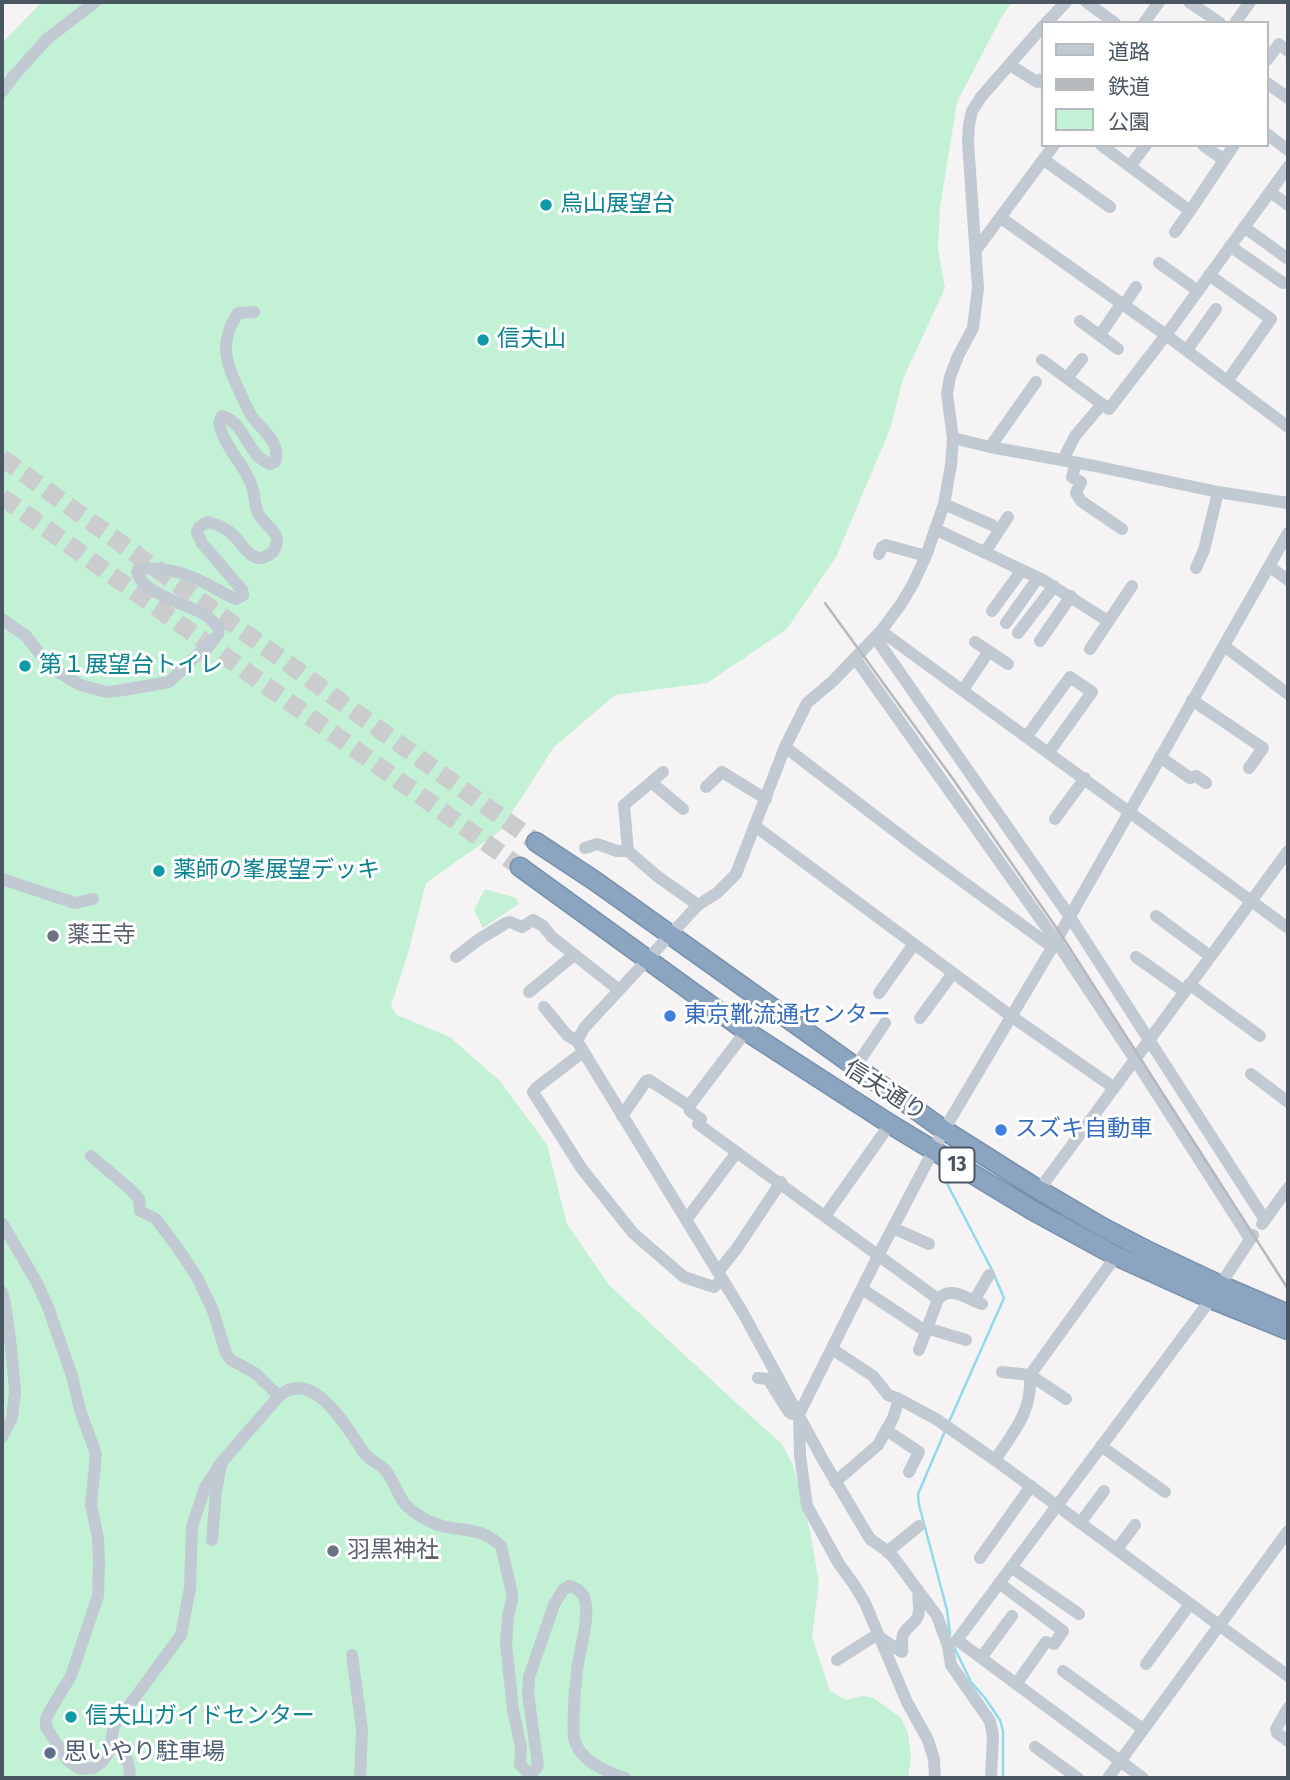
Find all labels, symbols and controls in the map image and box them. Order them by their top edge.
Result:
legend [1042,21,1269,147]
text: 道路 [1108,39,1150,65]
text: 鉄道 [1108,74,1150,100]
text: 公園 [1108,109,1150,135]
place label: 烏山展望台 [560,191,675,219]
marker: 烏山展望台 [538,197,554,213]
place label: 信夫山 [497,326,566,354]
marker: 信夫山 [475,332,491,348]
place label: 第１展望台トイレ [39,652,223,680]
marker: 第１展望台トイレ [17,658,33,674]
place label: 薬師の峯展望デッキ [173,857,380,885]
marker: 薬師の峯展望デッキ [151,863,167,879]
place label: 薬王寺 [67,922,136,950]
marker: 薬王寺 [45,928,61,944]
place label: 東京靴流通センター [684,1002,891,1030]
marker: 東京靴流通センター [662,1008,678,1024]
street label: 信夫通り [839,1055,931,1127]
place label: スズキ自動車 [1015,1116,1153,1144]
marker: スズキ自動車 [993,1122,1009,1138]
road number: 13 [940,1148,974,1182]
place label: 羽黒神社 [347,1537,439,1565]
marker: 羽黒神社 [325,1543,341,1559]
place label: 信夫山ガイドセンター [85,1703,315,1731]
marker: 信夫山ガイドセンター [63,1709,79,1725]
place label: 思いやり駐車場 [64,1739,225,1767]
marker: 思いやり駐車場 [42,1745,58,1761]

